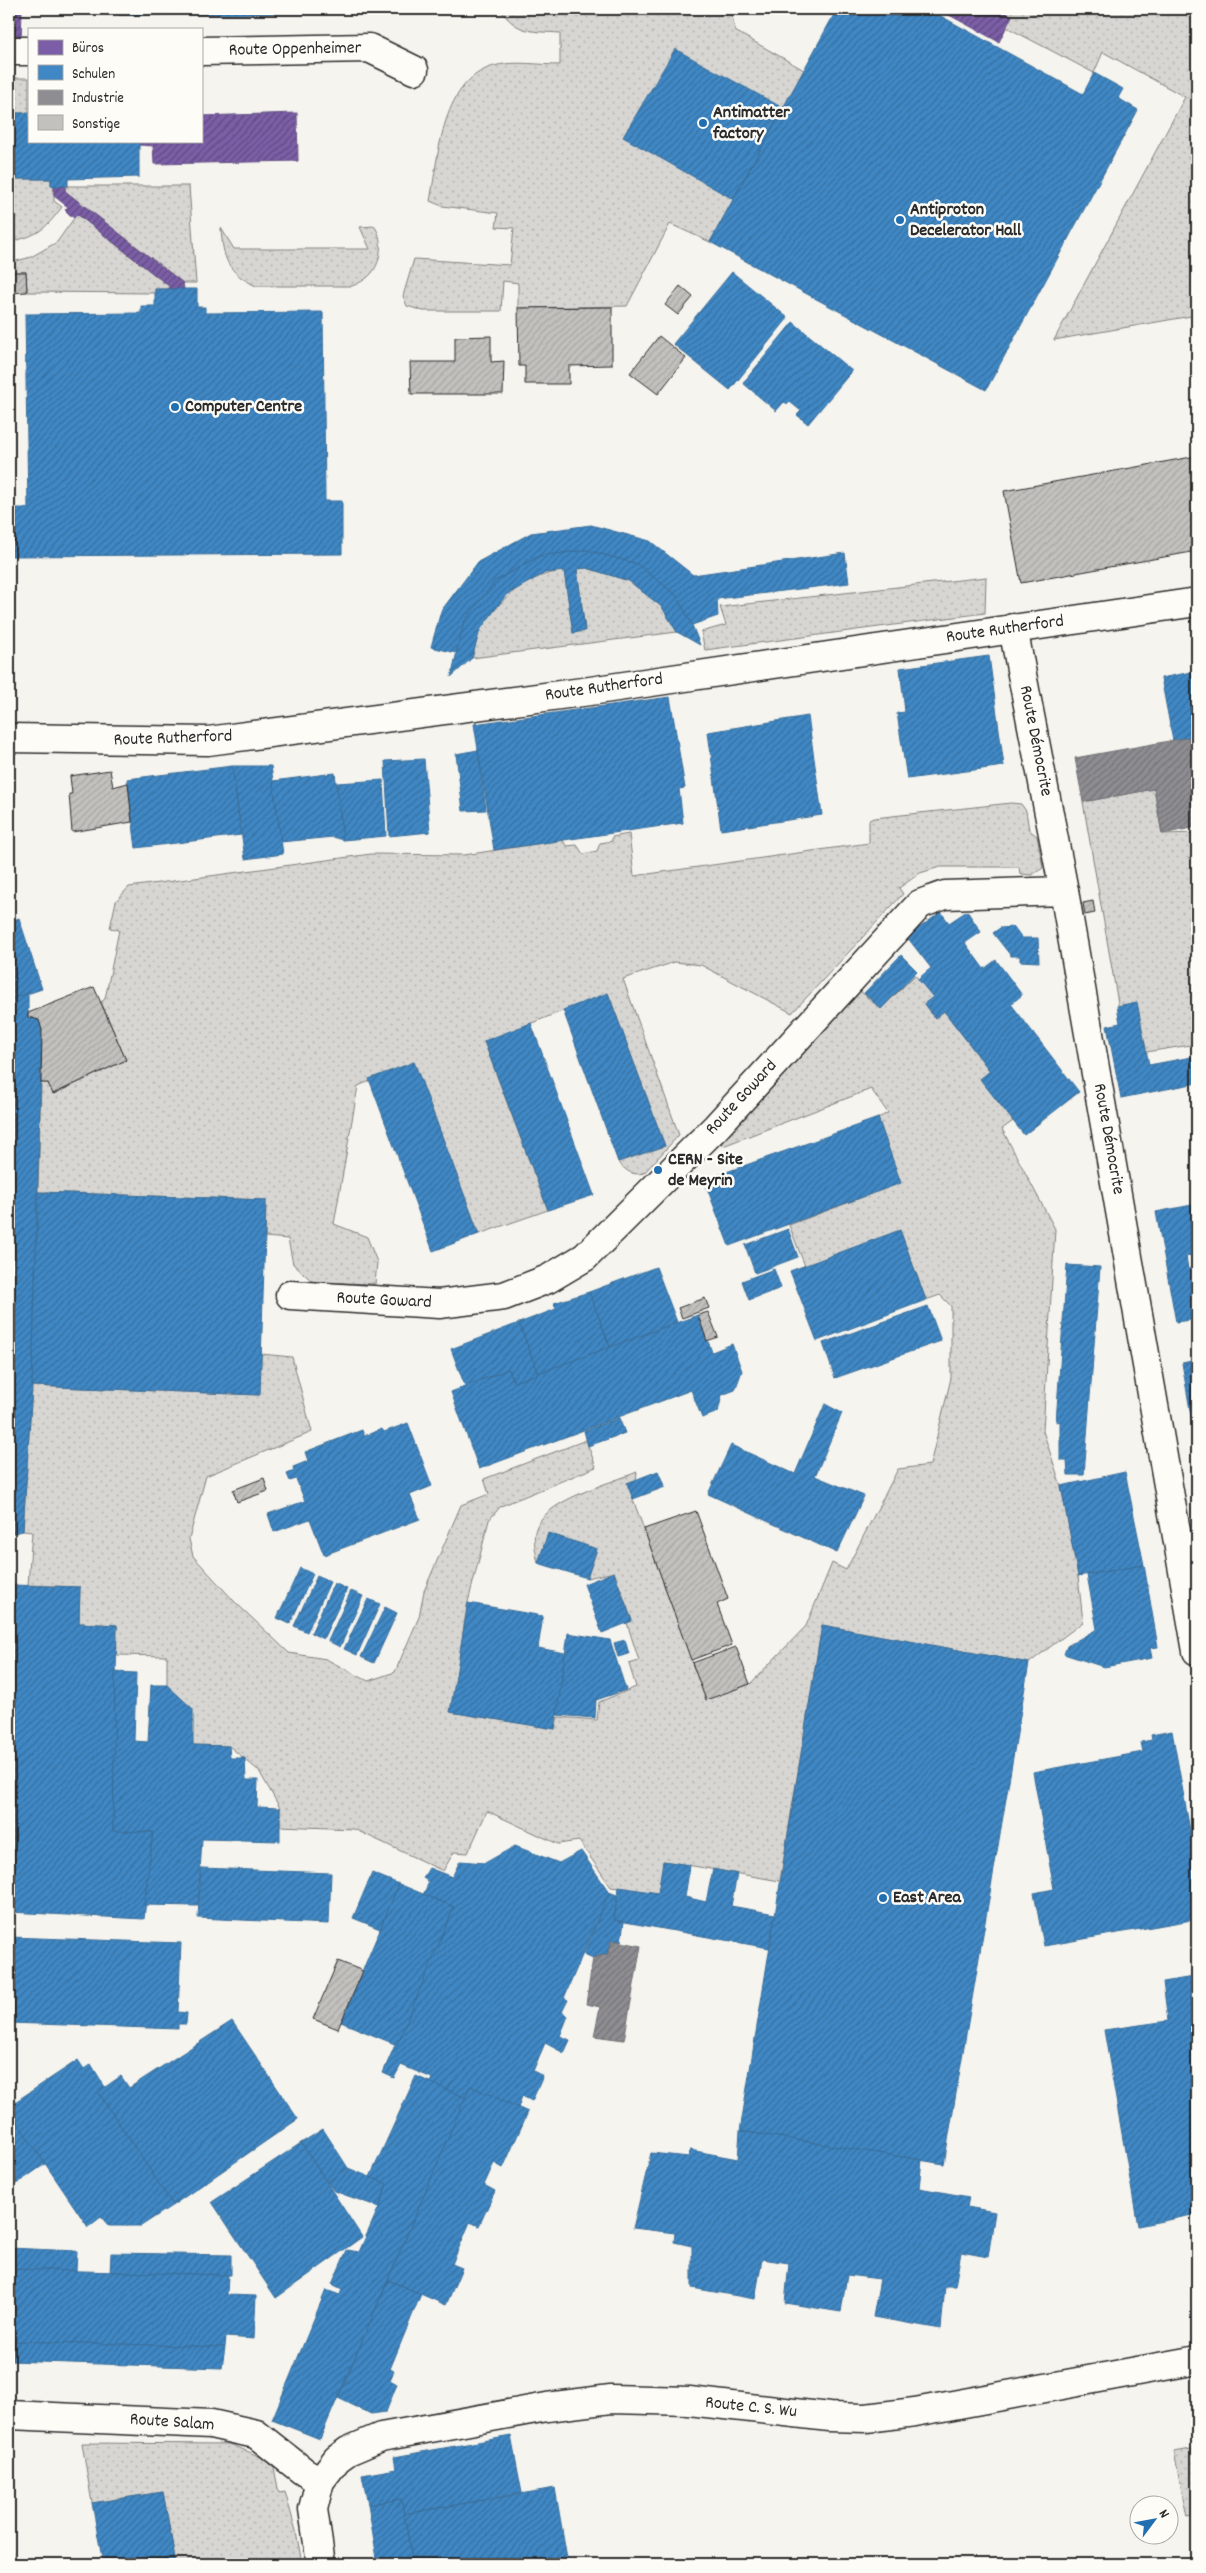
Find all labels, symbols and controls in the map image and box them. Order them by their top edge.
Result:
legend [28,28,202,142]
street label: Route Oppenheimer [228,36,362,64]
text: Büros [72,38,104,60]
text: Schulen [72,64,115,86]
text: Industrie [72,88,124,110]
place label: Antimatter factory [712,101,790,147]
text: Sonstige [72,114,120,136]
marker: Antimatter factory [697,117,709,129]
place label: Antiproton Decelerator Hall [910,198,1022,244]
marker: Antiproton Decelerator Hall [894,214,906,226]
place label: Computer Centre [185,395,302,420]
marker: Computer Centre [169,401,181,413]
street label: Route Rutherford [944,609,1066,651]
street label: Route Rutherford [543,667,665,709]
street label: Route Démocrite [1012,683,1058,799]
street label: Route Rutherford [113,724,233,754]
street label: Route Goward [700,1055,784,1141]
street label: Route Démocrite [1086,1081,1130,1197]
place label: CERN - Site de Meyrin [668,1148,743,1194]
marker: CERN - Site de Meyrin [652,1164,664,1176]
street label: Route Goward [336,1286,432,1316]
place label: East Area [893,1886,961,1911]
marker: East Area [877,1892,889,1904]
street label: Route C. S. Wu [704,2391,798,2425]
street label: Route Salam [129,2408,215,2438]
north arrow [1128,2496,1178,2546]
text: N [1153,2506,1174,2522]

